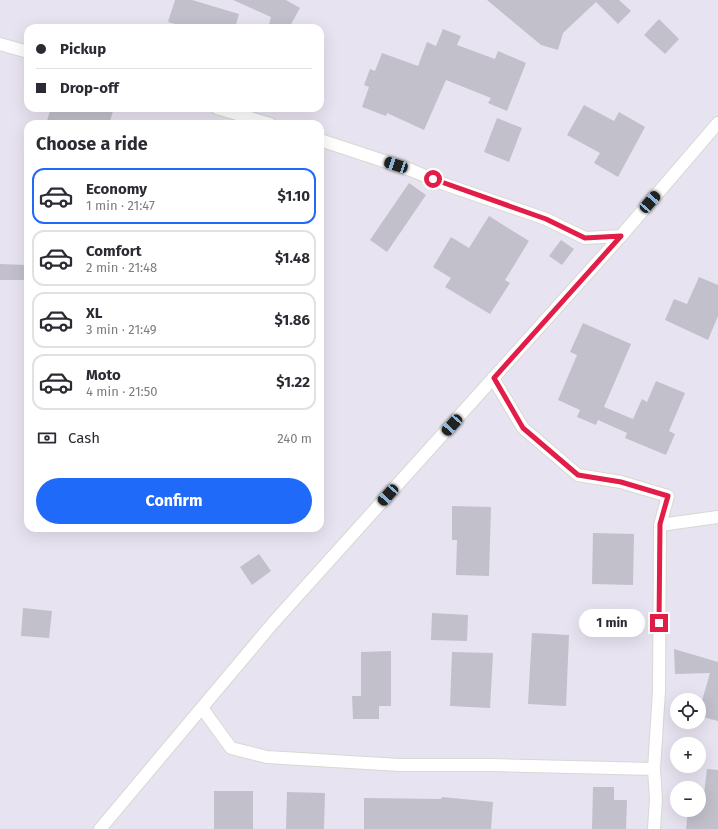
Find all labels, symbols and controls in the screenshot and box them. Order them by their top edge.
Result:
text: Pickup [60,40,106,58]
text: Drop-off [60,79,119,97]
text: Choose a ride [36,133,148,155]
car [383,156,409,174]
route start [424,170,442,188]
icon: car [38,178,74,214]
text: Economy [86,180,147,198]
text: $1.10 [278,187,310,205]
car [638,189,662,215]
text: 1 min · 21:47 [86,198,155,213]
icon: car [38,240,74,276]
text: Comfort [86,242,142,260]
text: $1.48 [275,249,310,267]
text: 2 min · 21:48 [86,260,157,275]
icon: car [38,302,74,338]
text: XL [86,304,102,322]
text: $1.86 [275,311,310,329]
text: 3 min · 21:49 [86,322,157,337]
icon: car [38,364,74,400]
text: Moto [86,366,121,384]
text: $1.22 [276,373,310,391]
text: 4 min · 21:50 [86,384,157,399]
car [440,412,464,438]
icon: cash [36,427,58,449]
text: Cash [68,429,100,447]
text: 240 m [277,431,312,446]
button: Confirm [36,478,312,524]
car [376,482,400,508]
callout: 1 min [579,609,645,637]
route end [650,614,668,632]
text: 1 min [596,615,628,630]
map controls [670,693,706,817]
button: locate [670,693,706,729]
button: + [670,737,706,773]
button: − [670,781,706,817]

